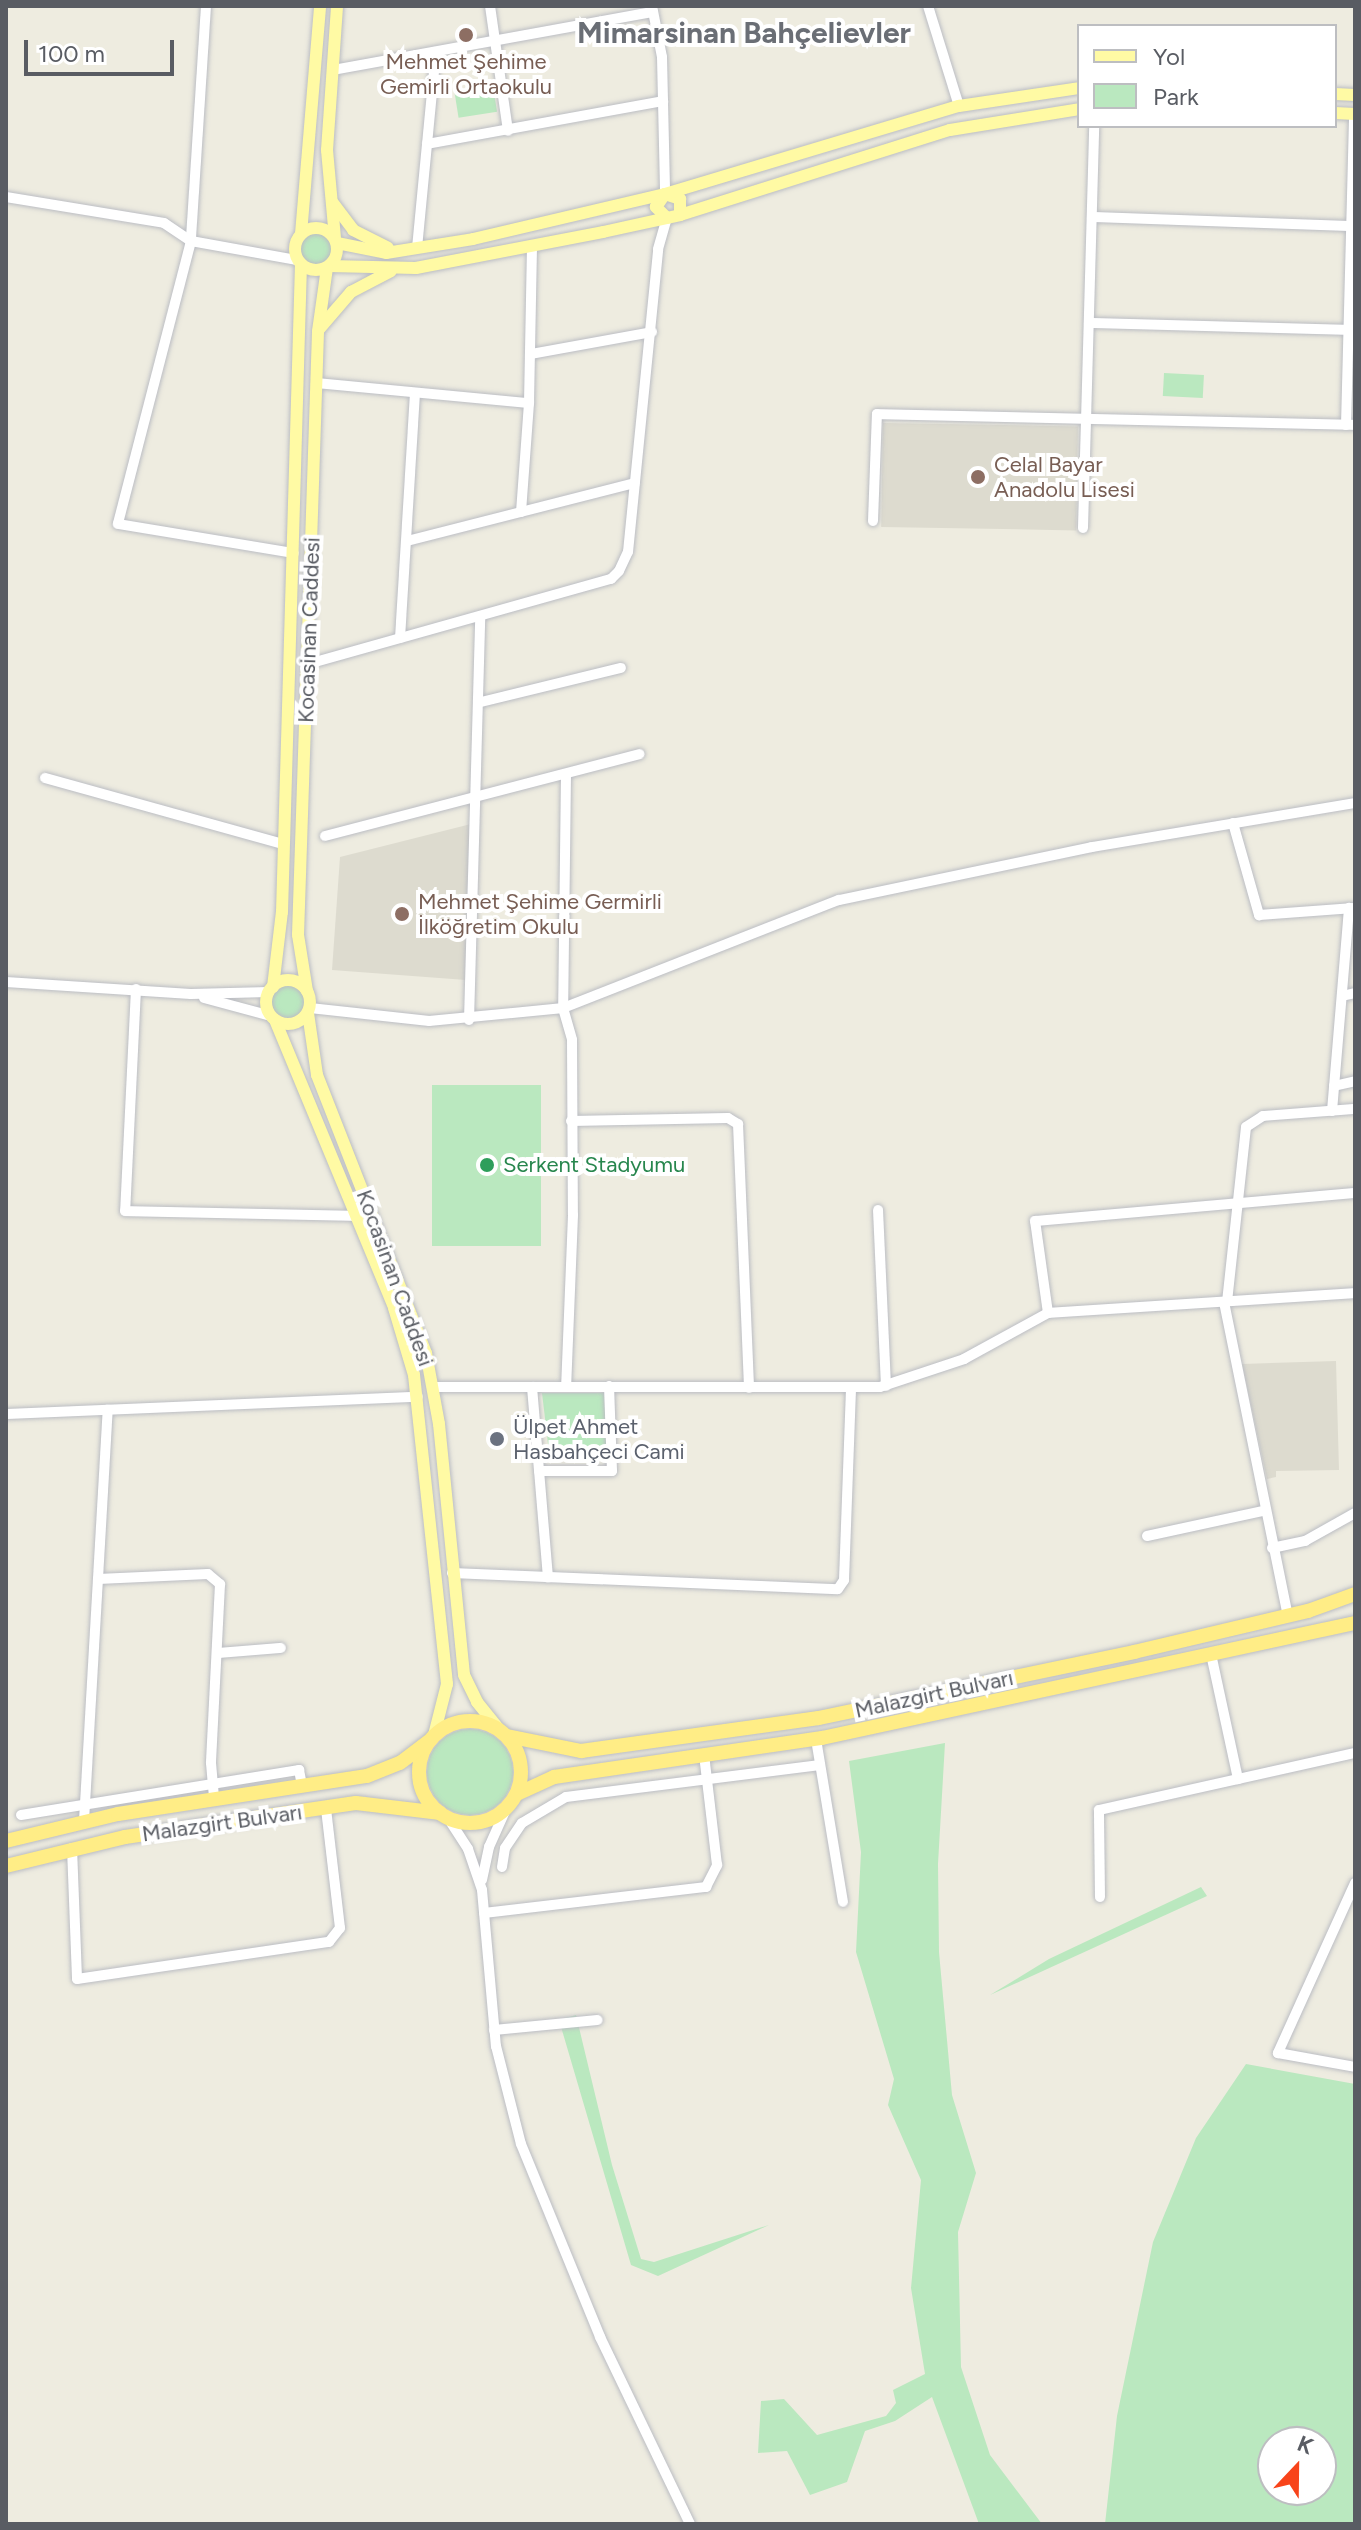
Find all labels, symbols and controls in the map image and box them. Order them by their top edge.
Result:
district label: Mimarsinan Bahçelievler [577,15,911,51]
scale bar [28,24,178,74]
legend [1077,24,1337,128]
marker: Mehmet Şehime Gemirli Ortaokulu [457,26,475,44]
text: 100 m [38,39,105,68]
text: Yol [1153,42,1185,71]
place label: Mehmet Şehime Gemirli Ortaokulu [380,48,552,100]
text: Park [1153,82,1199,111]
place label: Celal Bayar Anadolu Lisesi [994,451,1135,502]
marker: Celal Bayar Anadolu Lisesi [969,468,987,486]
street label: Kocasinan Caddesi [293,537,325,723]
place label: Mehmet Şehime Germirli İlköğretim Okulu [418,888,662,940]
marker: Mehmet Şehime Germirli İlköğretim Okulu [393,905,411,923]
place label: Serkent Stadyumu [503,1152,685,1178]
marker: Serkent Stadyumu [478,1156,496,1174]
street label: Kocasinan Caddesi [351,1186,439,1370]
place label: Ülpet Ahmet Hasbahçeci Cami [513,1413,685,1464]
marker: Ülpet Ahmet Hasbahçeci Cami [488,1430,506,1448]
street label: Malazgirt Bulvarı [852,1664,1016,1724]
street label: Malazgirt Bulvarı [140,1799,304,1847]
north arrow [1257,2426,1337,2506]
text: K [1294,2430,1317,2460]

